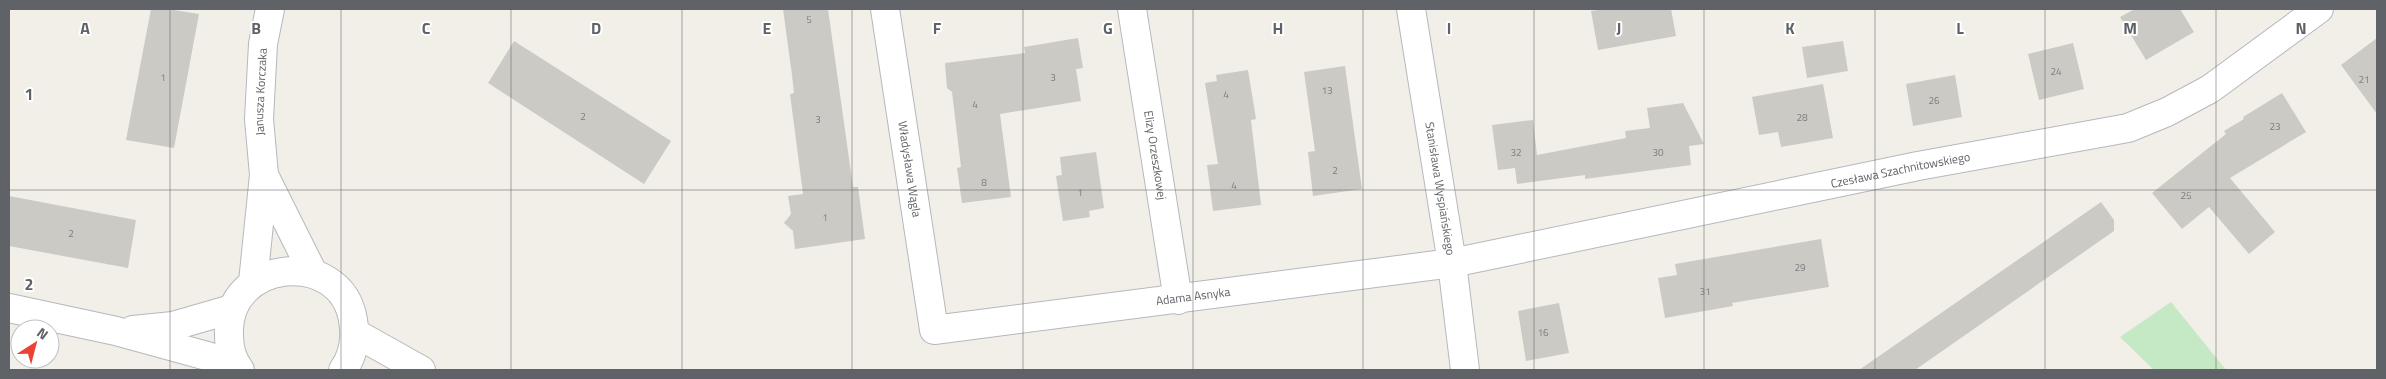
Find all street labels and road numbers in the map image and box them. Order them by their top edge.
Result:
street label: Janusza Korczaka [249,48,272,136]
street label: Elizy Orzeszkowej [1139,109,1172,201]
street label: Władysława Wągla [893,120,927,218]
street label: Stanisława Wyspiańskiego [1420,121,1461,257]
street label: Czesława Szachnitowskiego [1829,147,1972,193]
street label: Adama Asnyka [1155,282,1231,310]

